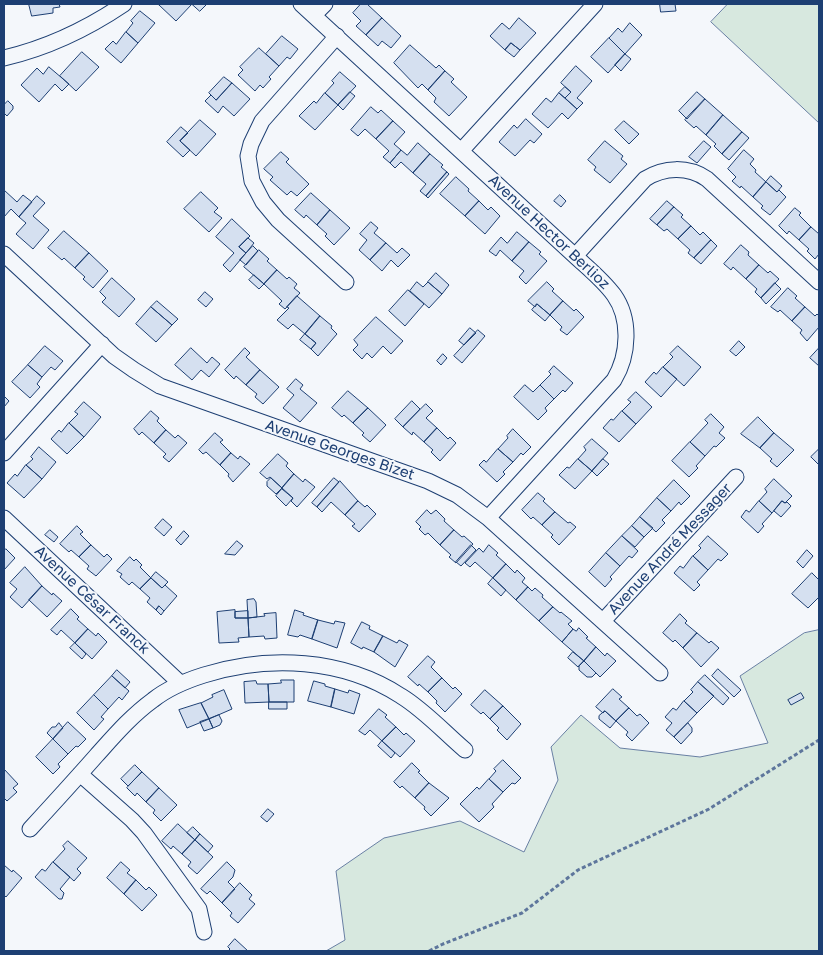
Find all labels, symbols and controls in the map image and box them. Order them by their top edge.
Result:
street label: Avenue Hector Berlioz [484,171,614,293]
street label: Avenue Georges Bizet [263,416,417,484]
street label: Avenue André Messager [604,480,736,618]
street label: Avenue César Franck [31,542,153,658]

